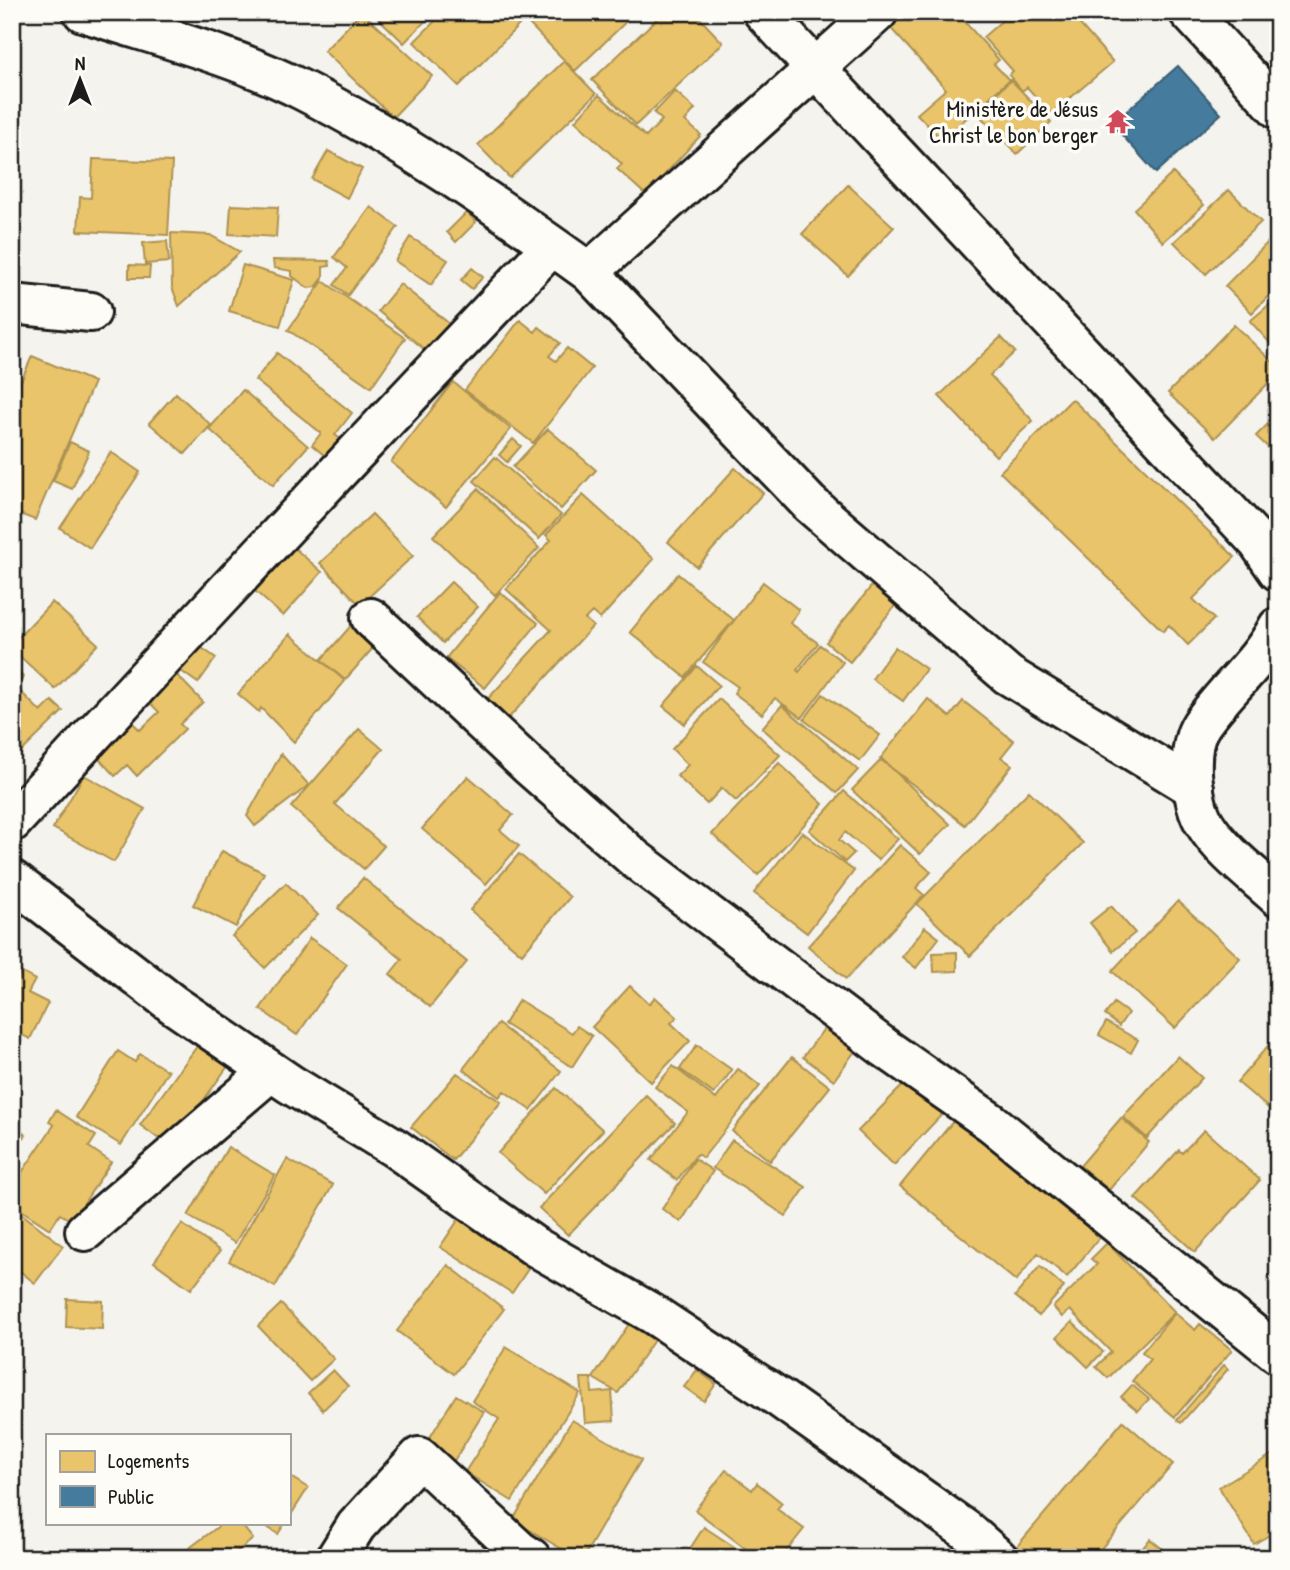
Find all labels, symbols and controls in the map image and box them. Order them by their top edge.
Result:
north arrow [46,46,116,116]
text: N [75,50,85,76]
place label: Ministère de Jésus Christ le bon berger [929,93,1098,150]
temple icon: Ministère de Jésus Christ le bon berger [1104,107,1132,135]
legend [46,1434,290,1524]
text: Logements [108,1446,189,1475]
text: Public [108,1482,154,1511]

